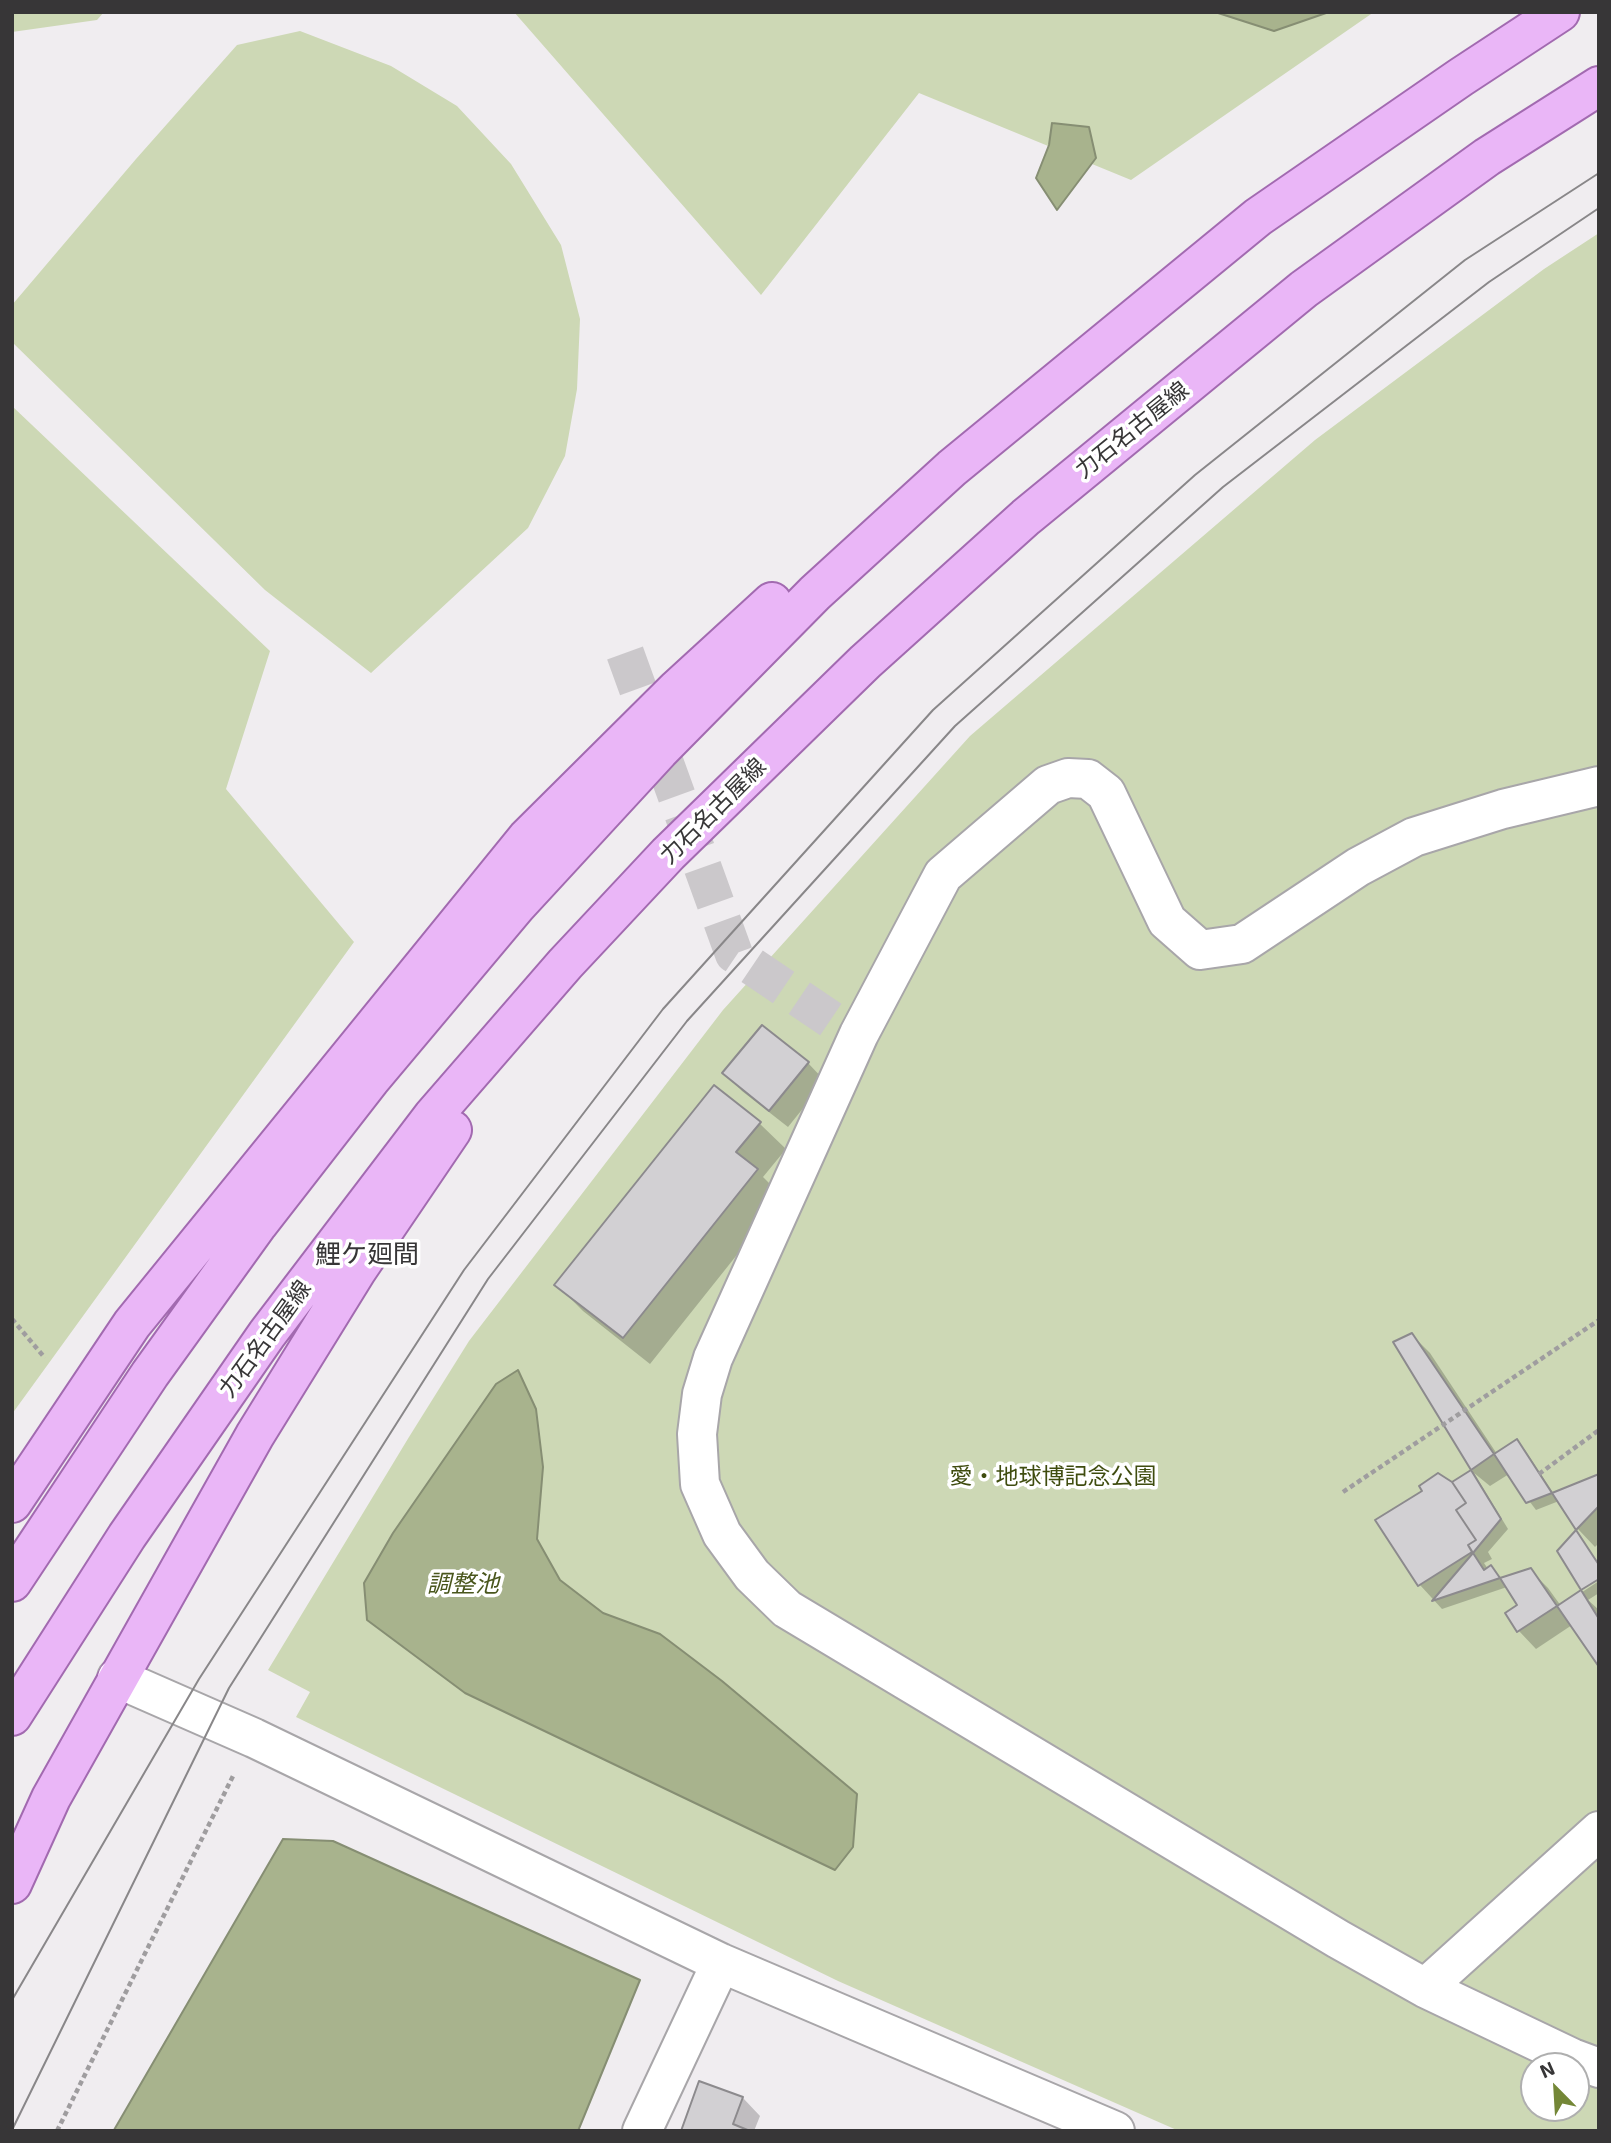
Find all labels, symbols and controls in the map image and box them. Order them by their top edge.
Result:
street label: 力石名古屋線 [1070,376,1194,484]
street label: 力石名古屋線 [654,752,772,870]
district label: 鯉ケ廻間 [315,1238,419,1270]
street label: 力石名古屋線 [213,1275,317,1403]
park label: 愛・地球博記念公園 [950,1462,1156,1490]
water label: 調整池 [427,1570,499,1598]
north arrow [1520,2052,1590,2122]
text: N [1536,2056,1558,2082]

